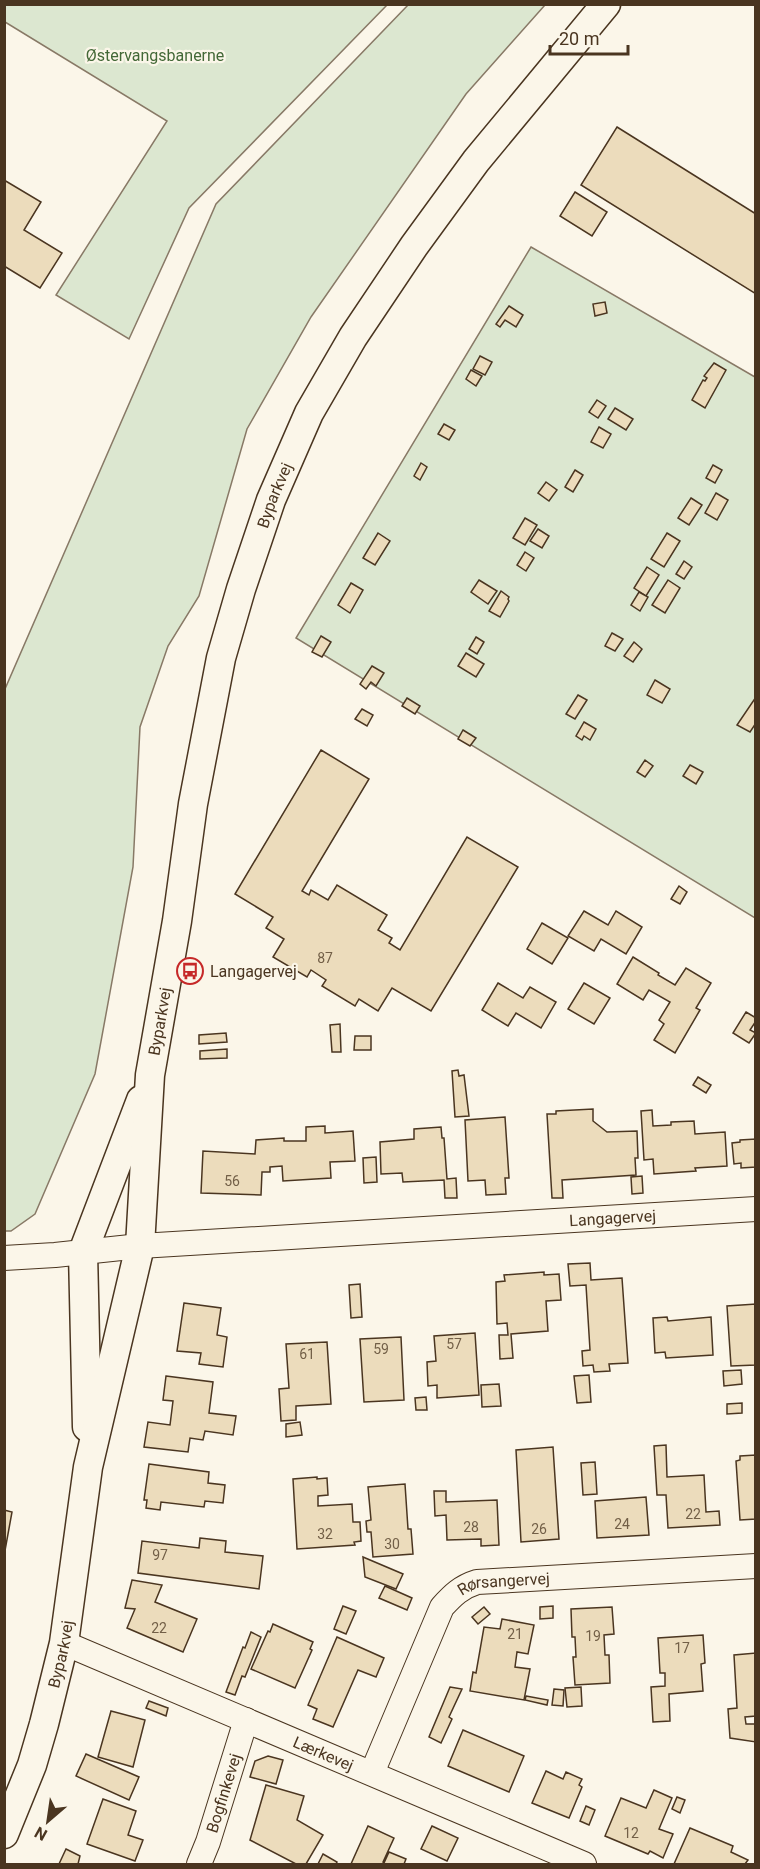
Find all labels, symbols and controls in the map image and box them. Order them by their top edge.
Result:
scale bar [550,18,628,56]
text: 20 m [559,28,599,49]
park label: Østervangsbanerne [86,46,224,65]
street label: Byparkvej [253,460,296,530]
house number: 87 [317,950,333,966]
bus stop icon: Langagervej [175,956,205,986]
place label: Langagervej [210,962,297,981]
street label: Byparkvej [145,986,175,1057]
house number: 56 [224,1173,240,1189]
street label: Langagervej [569,1206,657,1230]
house number: 57 [446,1336,462,1352]
house number: 59 [373,1341,389,1357]
house number: 61 [299,1346,315,1362]
house number: 22 [685,1506,701,1522]
house number: 24 [614,1516,630,1532]
house number: 28 [463,1519,479,1535]
house number: 26 [531,1521,547,1537]
house number: 32 [317,1526,333,1542]
house number: 30 [384,1536,400,1552]
house number: 97 [152,1547,168,1563]
street label: Rørsangervej [454,1569,550,1599]
street label: Byparkvej [44,1619,77,1690]
house number: 22 [151,1620,167,1636]
house number: 21 [507,1626,523,1642]
house number: 19 [585,1628,601,1644]
house number: 17 [674,1640,690,1656]
street label: Lærkevej [290,1733,356,1775]
street label: Bogfinkevej [202,1751,245,1835]
north arrow [18,1791,78,1851]
text: N [31,1823,51,1845]
house number: 12 [623,1825,639,1841]

